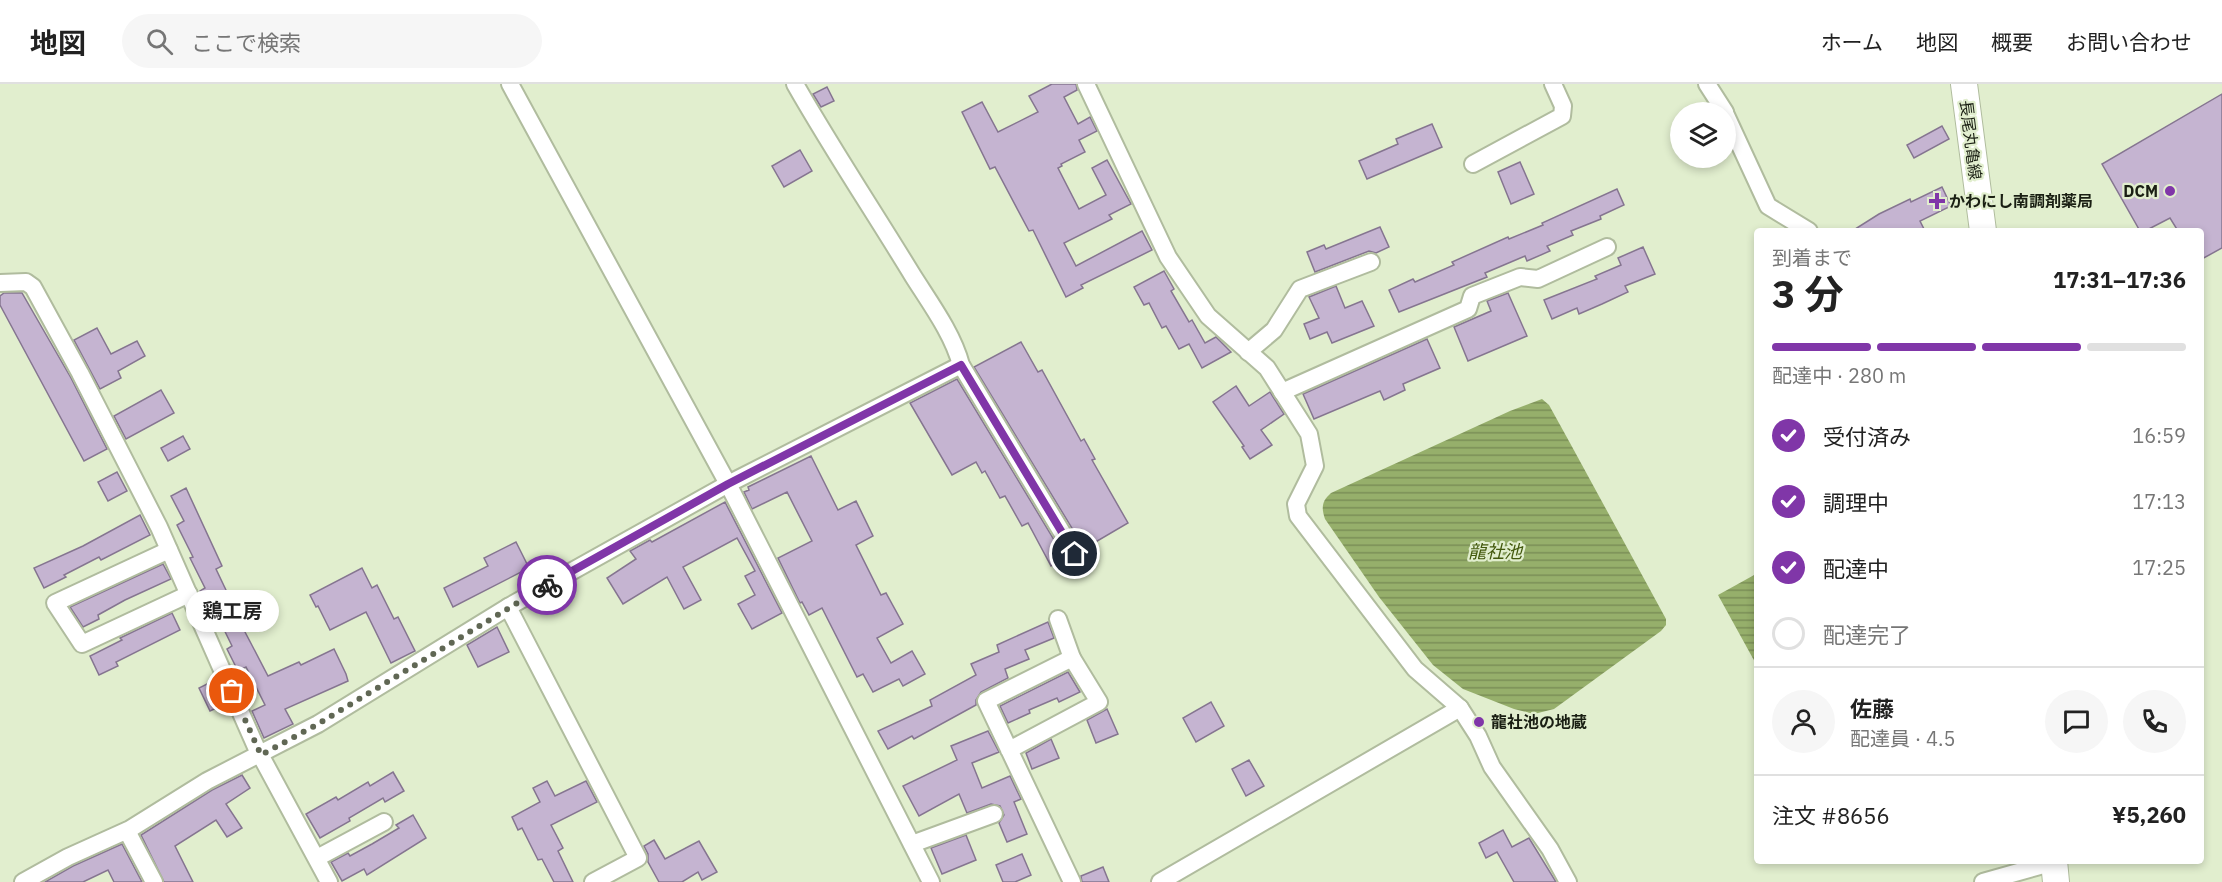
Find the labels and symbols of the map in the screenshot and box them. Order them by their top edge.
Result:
street label: 長尾丸亀線 [1956,99,1986,181]
place label: DCM [2123,181,2158,201]
marker: DCM [2163,184,2177,198]
place label: かわにし南調剤薬局 [1949,191,2093,211]
marker: かわにし南調剤薬局 [1930,194,1944,208]
pin [1049,528,1100,579]
water label: 龍社池 [1468,540,1524,563]
courier [517,555,577,615]
callout: 鶏工房 [186,589,278,631]
pin [206,665,257,716]
place label: 龍社池の地蔵 [1491,712,1587,732]
marker: 龍社池の地蔵 [1472,715,1486,729]

